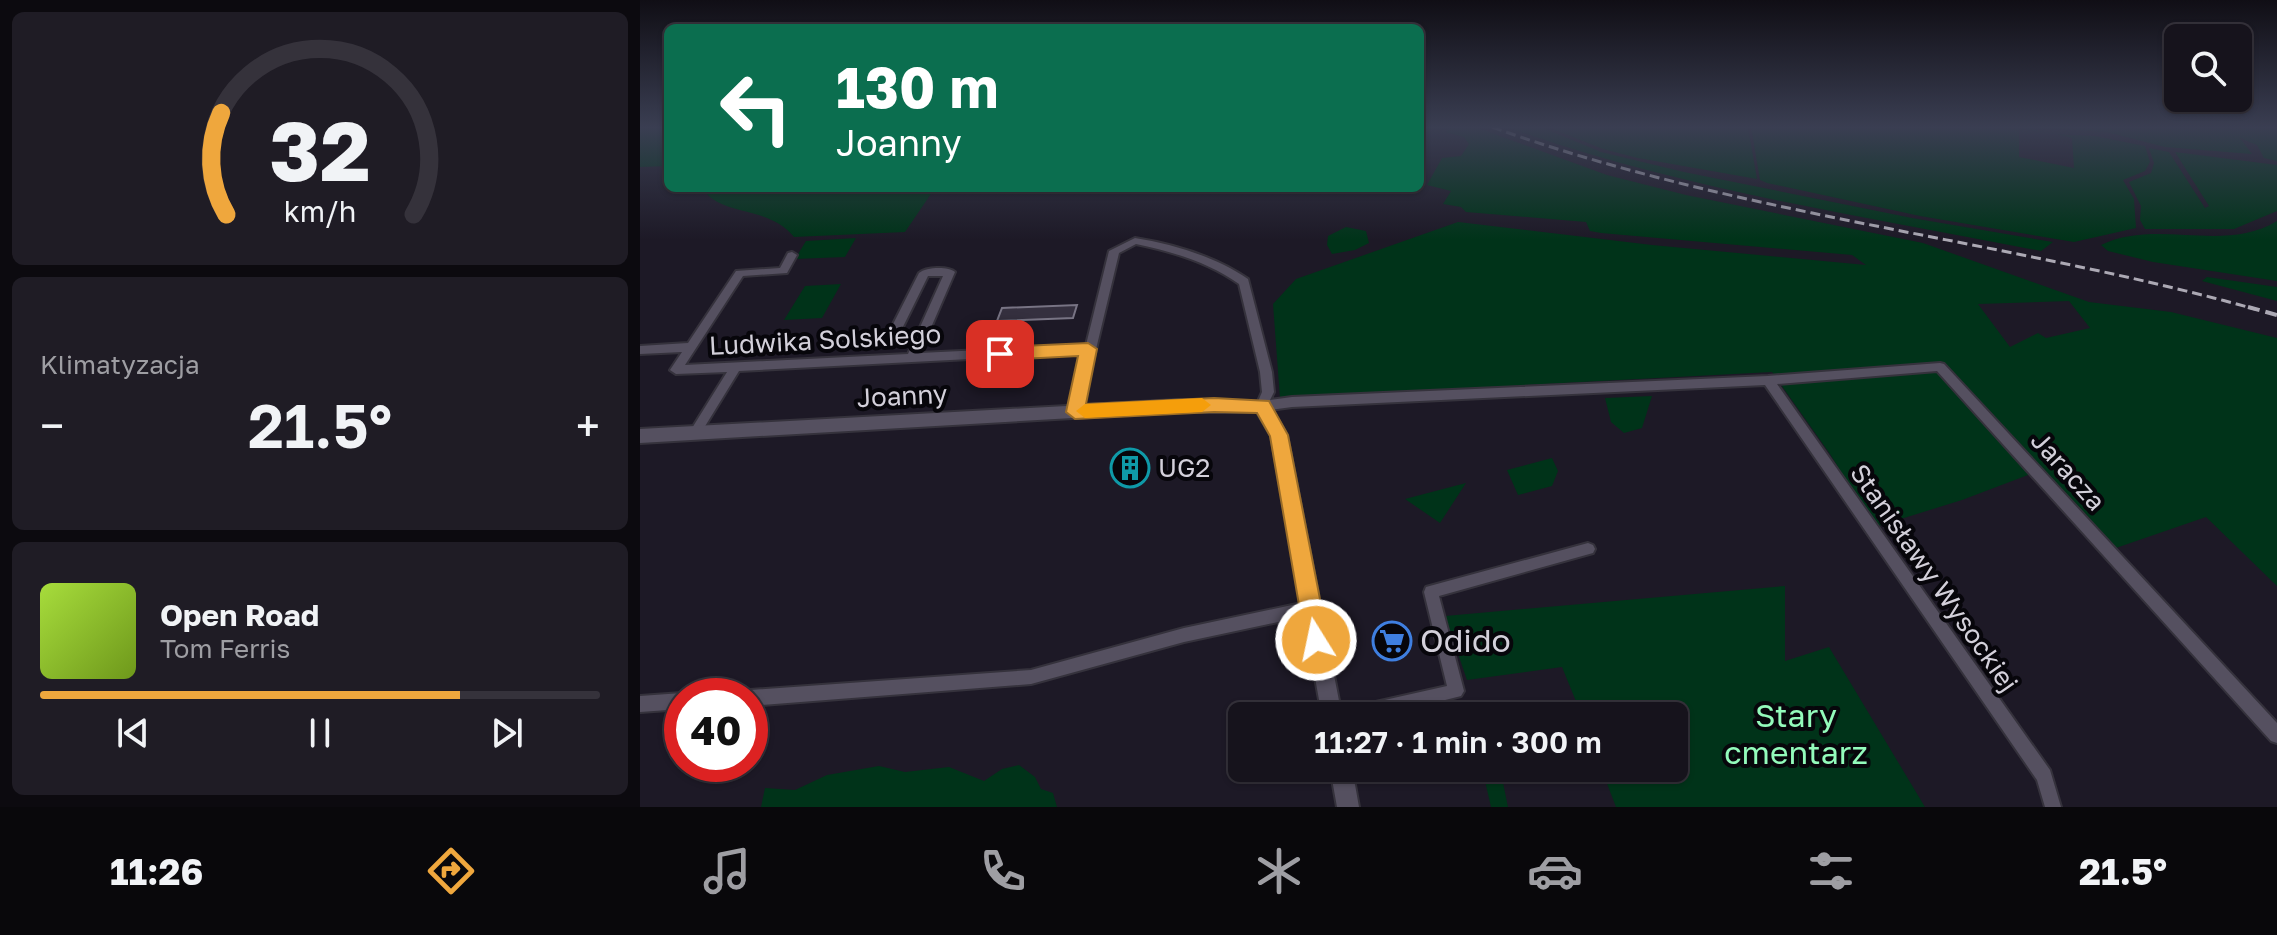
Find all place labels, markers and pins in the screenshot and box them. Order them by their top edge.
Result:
pin [966,320,1034,388]
building icon: UG2 [1109,447,1151,489]
place label: UG2 [1158,452,1210,483]
supermarket icon: Odido [1371,620,1413,662]
place label: Odido [1420,621,1511,659]

